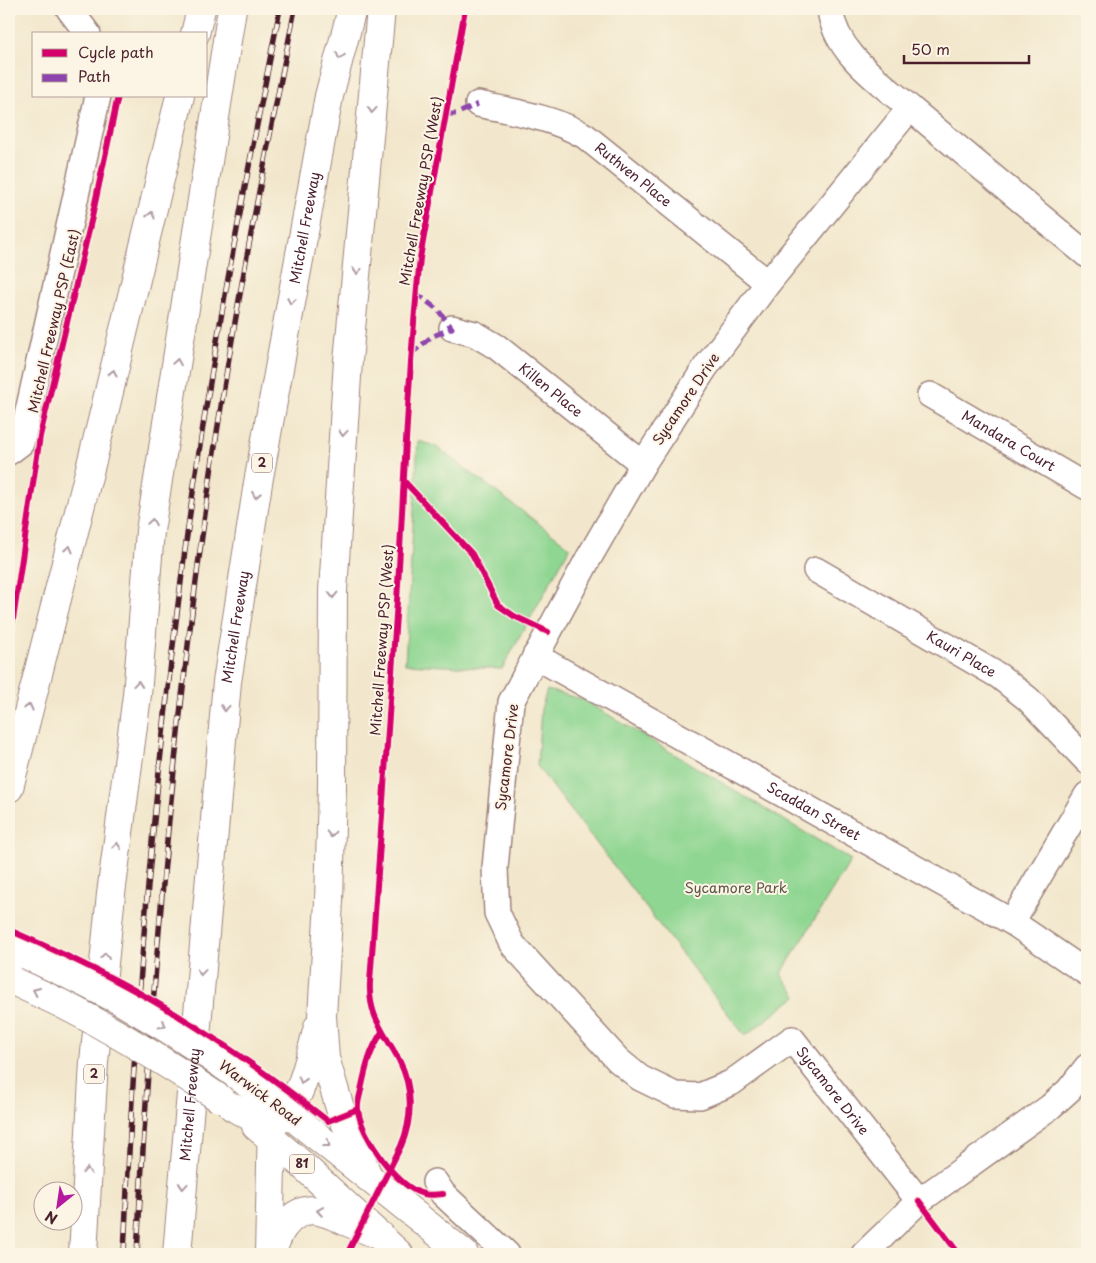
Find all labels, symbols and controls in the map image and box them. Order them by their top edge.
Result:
legend [32,32,208,98]
scale bar [904,32,1028,64]
text: 50 m [911,37,950,60]
text: Cycle path [78,40,154,63]
one-way arrow [335,51,345,59]
text: Path [78,64,110,87]
street label: Mitchell Freeway PSP (West) [394,95,448,287]
one-way arrow [366,106,377,114]
street label: Ruthven Place [591,137,676,212]
street label: Mitchell Freeway [284,170,325,285]
one-way arrow [145,211,156,220]
street label: Mitchell Freeway PSP (East) [22,227,85,415]
one-way arrow [351,268,362,276]
one-way arrow [287,297,297,305]
street label: Sycamore Drive [647,348,724,449]
street label: Killen Place [514,357,587,422]
one-way arrow [171,358,181,366]
one-way arrow [107,369,118,378]
street label: Mandara Court [958,405,1060,476]
one-way arrow [338,430,349,438]
road number: 2 [252,453,272,472]
one-way arrow [252,491,262,500]
one-way arrow [146,518,156,527]
street label: Mitchell Freeway PSP (West) [364,544,399,736]
one-way arrow [63,546,73,554]
street label: Mitchell Freeway [216,569,254,684]
one-way arrow [328,592,338,600]
street label: Kauri Place [923,625,1001,682]
one-way arrow [132,680,143,688]
one-way arrow [23,702,34,711]
street label: Sycamore Drive [490,702,523,811]
one-way arrow [219,704,230,712]
street label: Scaddan Street [763,776,865,846]
one-way arrow [325,831,336,839]
one-way arrow [111,841,122,849]
park label: Sycamore Park [685,877,788,898]
one-way arrow [99,952,110,960]
one-way arrow [196,968,207,976]
one-way arrow [32,987,41,998]
one-way arrow [157,1019,166,1029]
street label: Sycamore Drive [792,1042,874,1139]
street label: Mitchell Freeway [174,1047,205,1162]
street label: Warwick Road [215,1055,306,1131]
road number: 2 [84,1064,104,1084]
one-way arrow [298,1075,308,1083]
one-way arrow [321,1138,330,1147]
road number: 81 [290,1154,314,1174]
one-way arrow [82,1166,93,1174]
north arrow [32,1180,82,1230]
one-way arrow [178,1182,189,1190]
text: N [41,1206,61,1230]
one-way arrow [316,1207,325,1217]

